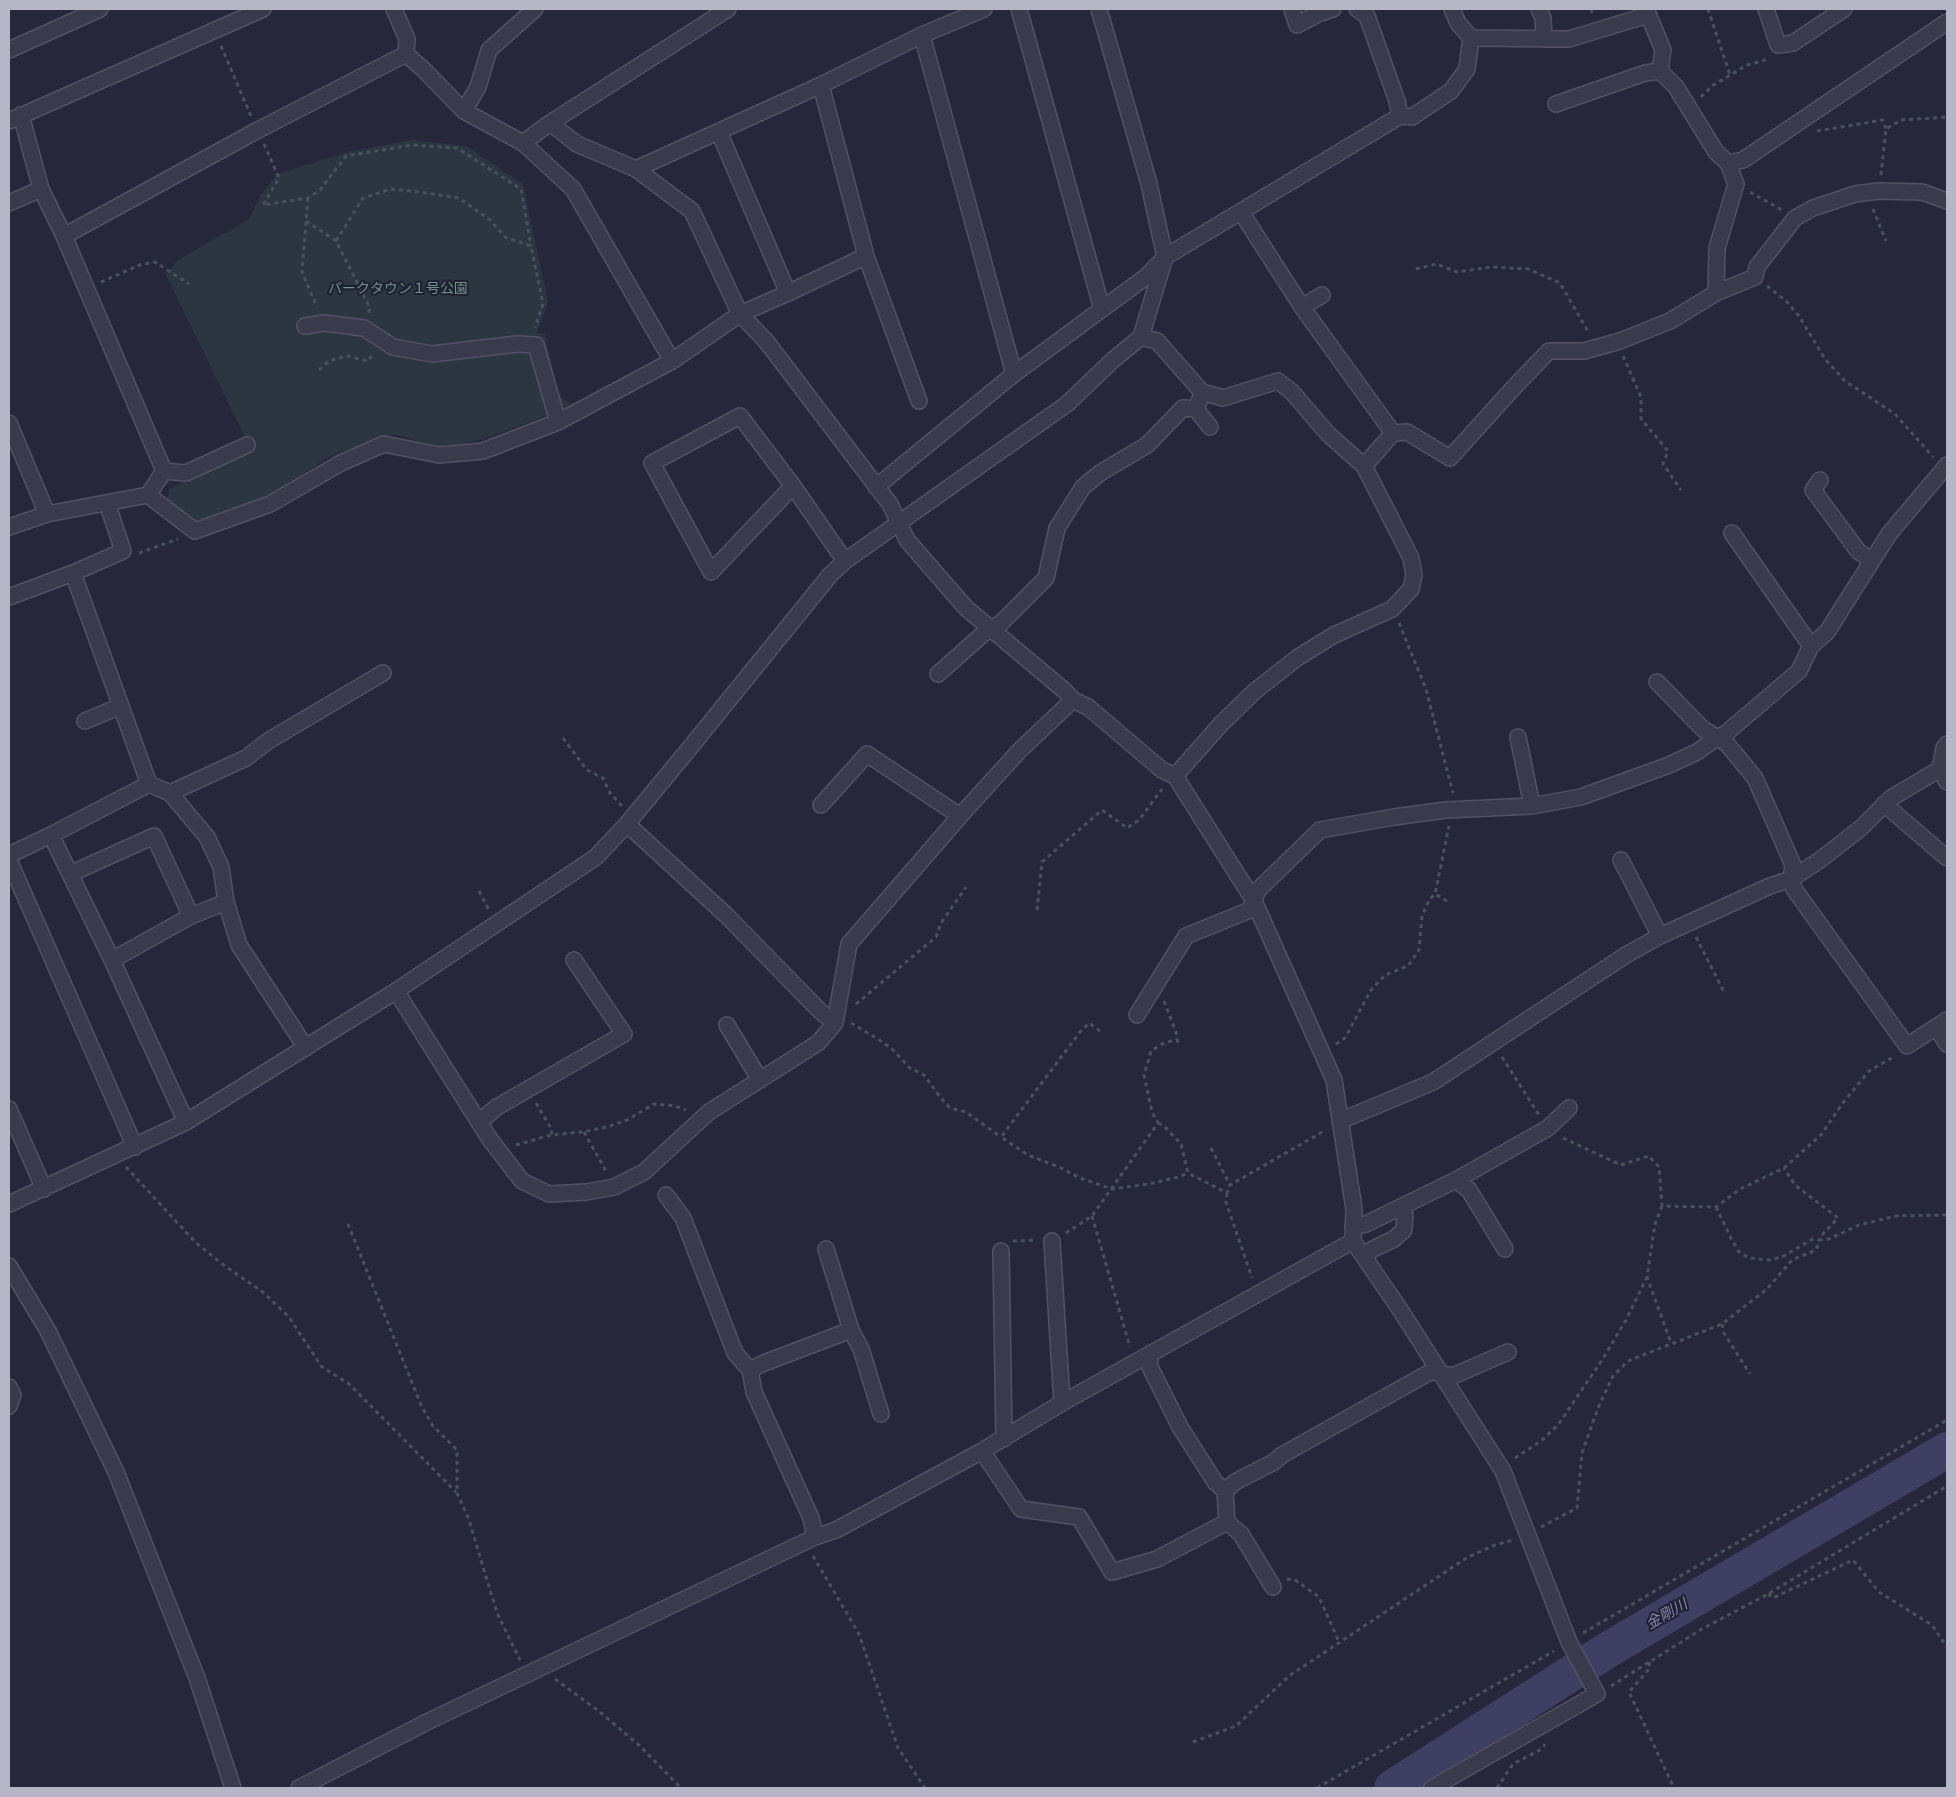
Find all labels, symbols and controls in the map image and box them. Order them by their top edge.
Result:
park label: パークタウン１号公園 [328,281,468,297]
water label: 金剛川 [1643,1596,1691,1634]

